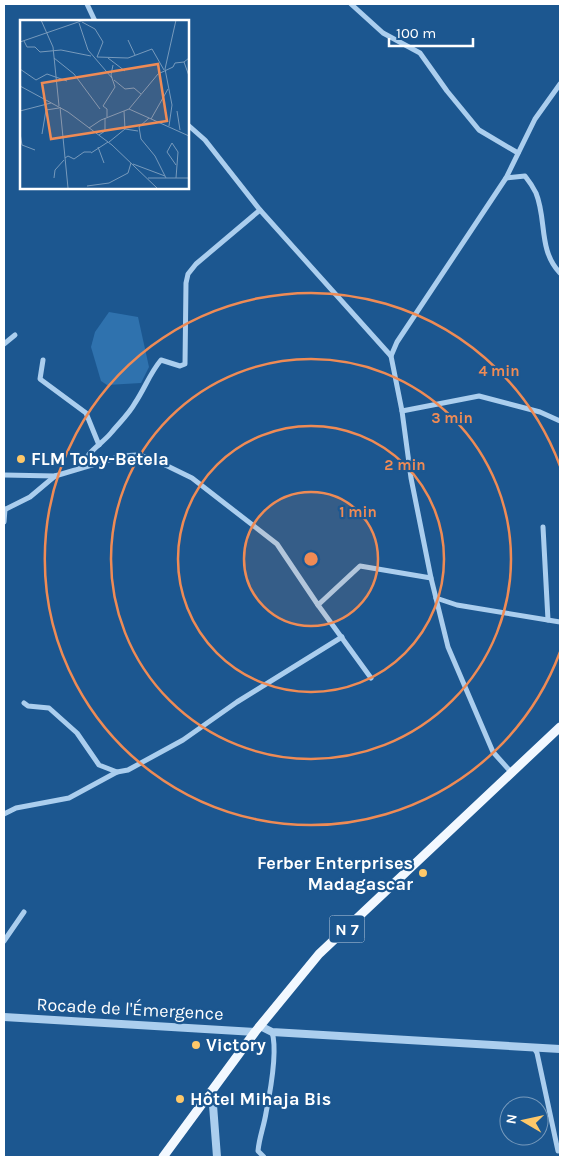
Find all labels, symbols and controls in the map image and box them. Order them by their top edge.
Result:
scale bar [389,15,473,47]
inset map [20,20,189,189]
text: 100 m [396,24,436,42]
text: 4 min [478,362,520,380]
text: 3 min [431,409,473,427]
place label: FLM Toby-Betela [31,448,169,470]
marker: FLM Toby-Betela [15,453,27,465]
text: 2 min [384,456,426,474]
text: 1 min [339,503,377,521]
centre of rings [302,550,320,568]
place label: Ferber Enterprises Madagascar [257,852,413,895]
marker: Ferber Enterprises Madagascar [417,867,429,879]
road number: N 7 [330,916,364,942]
street label: Rocade de l'Émergence [36,992,224,1025]
place label: Victory [206,1034,266,1056]
marker: Victory [190,1039,202,1051]
place label: Hôtel Mihaja Bis [190,1088,331,1110]
marker: Hôtel Mihaja Bis [174,1093,186,1105]
north arrow [499,1096,549,1146]
text: N [502,1113,521,1125]

